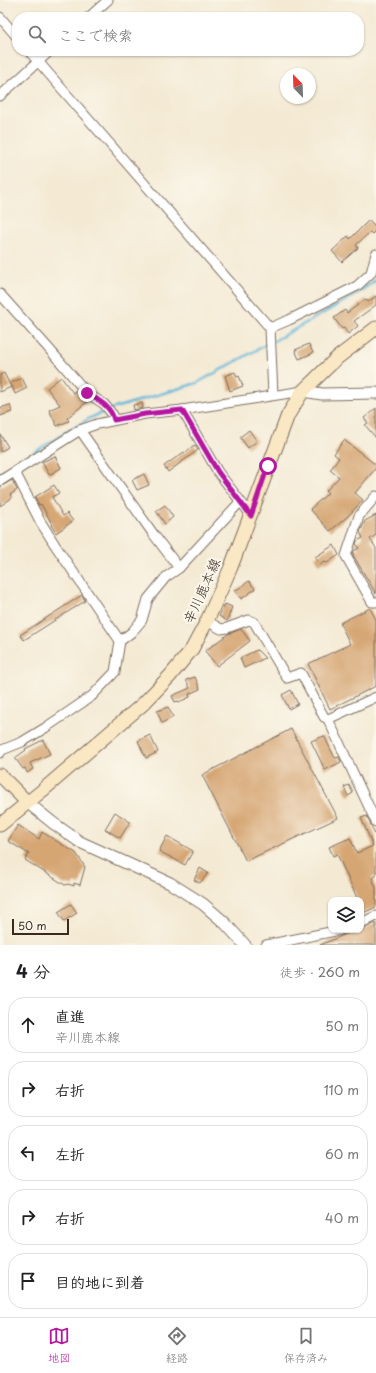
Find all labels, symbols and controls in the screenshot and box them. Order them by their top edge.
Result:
search box [12,12,364,56]
icon: search [26,23,48,45]
text: ここで検索 [58,23,133,46]
north arrow [280,68,316,104]
route end [78,384,96,402]
route start [259,457,277,475]
street label: 辛川鹿本線 [178,555,225,627]
map controls [328,897,364,933]
button: layers [328,897,364,933]
scale bar [12,917,69,936]
text: 50 m [18,917,47,934]
text: 4 分 [16,958,50,984]
text: 徒歩 · 260 m [280,962,360,981]
text: 直進 [55,1004,85,1027]
icon: ahead [17,1014,39,1036]
text: 50 m [325,1016,359,1035]
text: 辛川鹿本線 [55,1027,120,1046]
icon: right [17,1078,39,1100]
text: 右折 [55,1078,85,1101]
text: 110 m [324,1080,359,1099]
icon: left [17,1142,39,1164]
text: 左折 [55,1142,85,1165]
text: 60 m [325,1144,359,1163]
icon: right [17,1206,39,1228]
text: 右折 [55,1206,85,1229]
text: 40 m [325,1208,359,1227]
icon: arrive [17,1270,39,1292]
text: 目的地に到着 [55,1270,145,1293]
tab: 地図 [48,1325,70,1366]
tab: 経路 [166,1325,188,1366]
tab: 保存済み [284,1325,328,1366]

